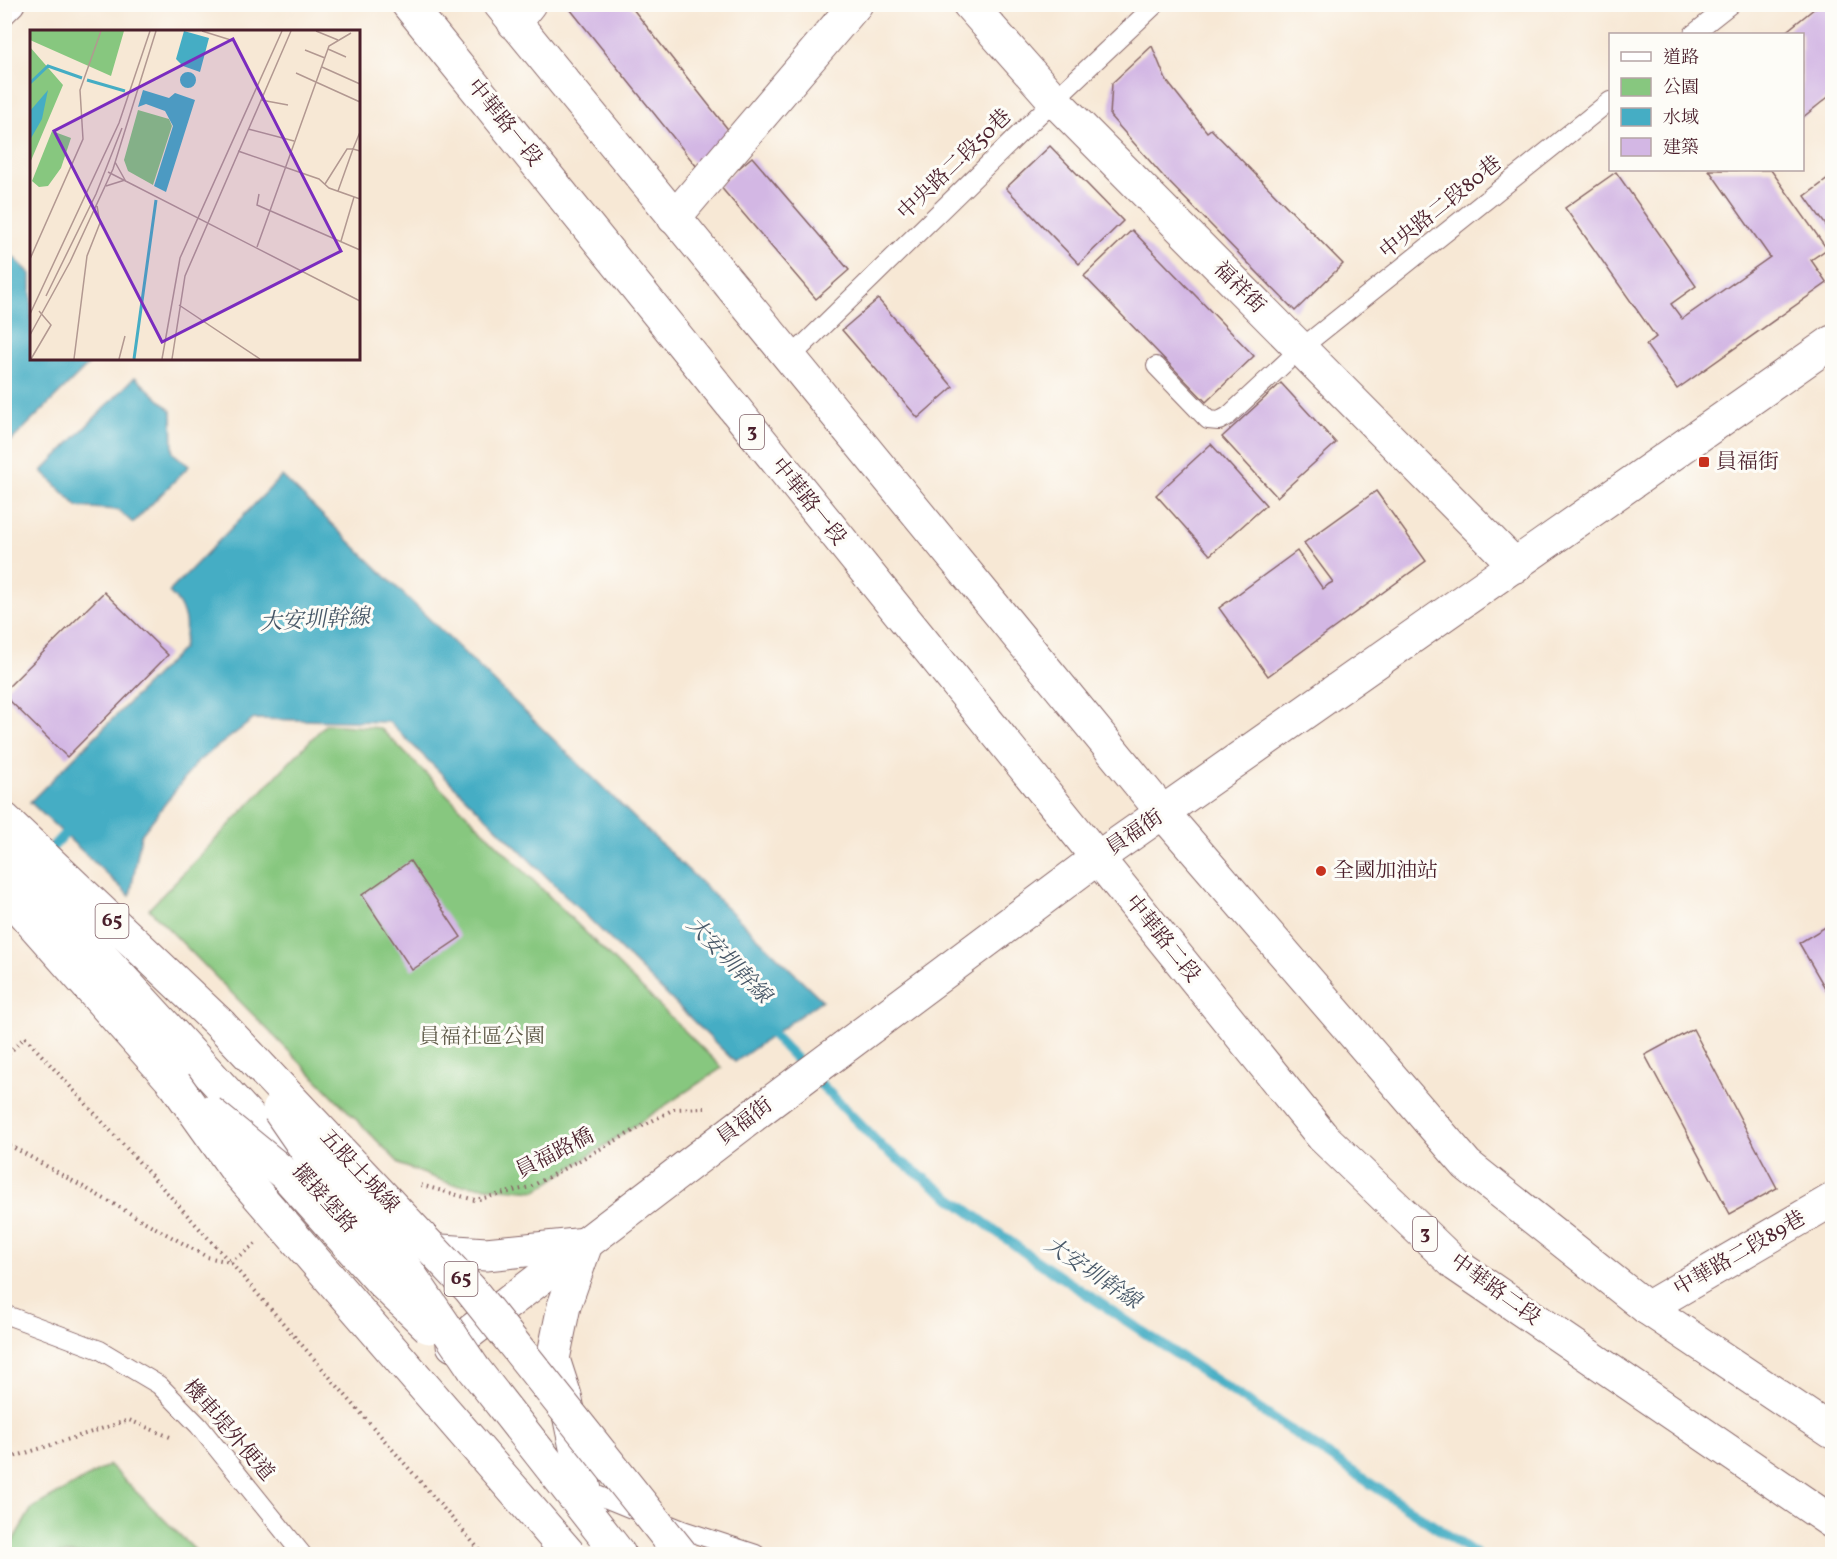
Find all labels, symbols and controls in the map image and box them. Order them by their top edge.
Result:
inset map [30,30,360,360]
legend [1609,33,1804,171]
text: 道路 [1663,46,1699,71]
street label: 中華路一段 [460,73,548,173]
text: 公園 [1663,76,1699,101]
street label: 中央路二段50巷 [892,103,1018,227]
text: 水域 [1663,106,1699,131]
text: 建築 [1663,136,1699,161]
street label: 中央路二段80巷 [1374,150,1508,266]
street label: 福祥街 [1206,255,1272,321]
road number: 3 [740,415,764,449]
place label: 員福街 [1716,448,1779,477]
street label: 中華路一段 [764,452,852,552]
marker: 員福街 [1697,455,1711,469]
water label: 大安圳幹線 [259,603,373,639]
street label: 員福街 [1101,803,1169,863]
place label: 全國加油站 [1333,857,1438,886]
marker: 全國加油站 [1314,864,1328,878]
street label: 中華路二段 [1118,889,1206,989]
road number: 65 [96,904,128,938]
water label: 大安圳幹線 [679,911,779,1013]
park label: 員福社區公園 [419,1023,545,1052]
street label: 員福街 [711,1091,779,1153]
street label: 員福路橋 [511,1122,599,1186]
street label: 五股土城線 [313,1124,405,1220]
street label: 擺接堡路 [285,1158,363,1240]
street label: 中華路二段89巷 [1669,1205,1811,1303]
road number: 3 [1413,1217,1437,1251]
water label: 大安圳幹線 [1038,1230,1148,1319]
street label: 中華路二段 [1444,1247,1546,1333]
road number: 65 [444,1262,478,1296]
street label: 機車堤外便道 [176,1374,280,1488]

